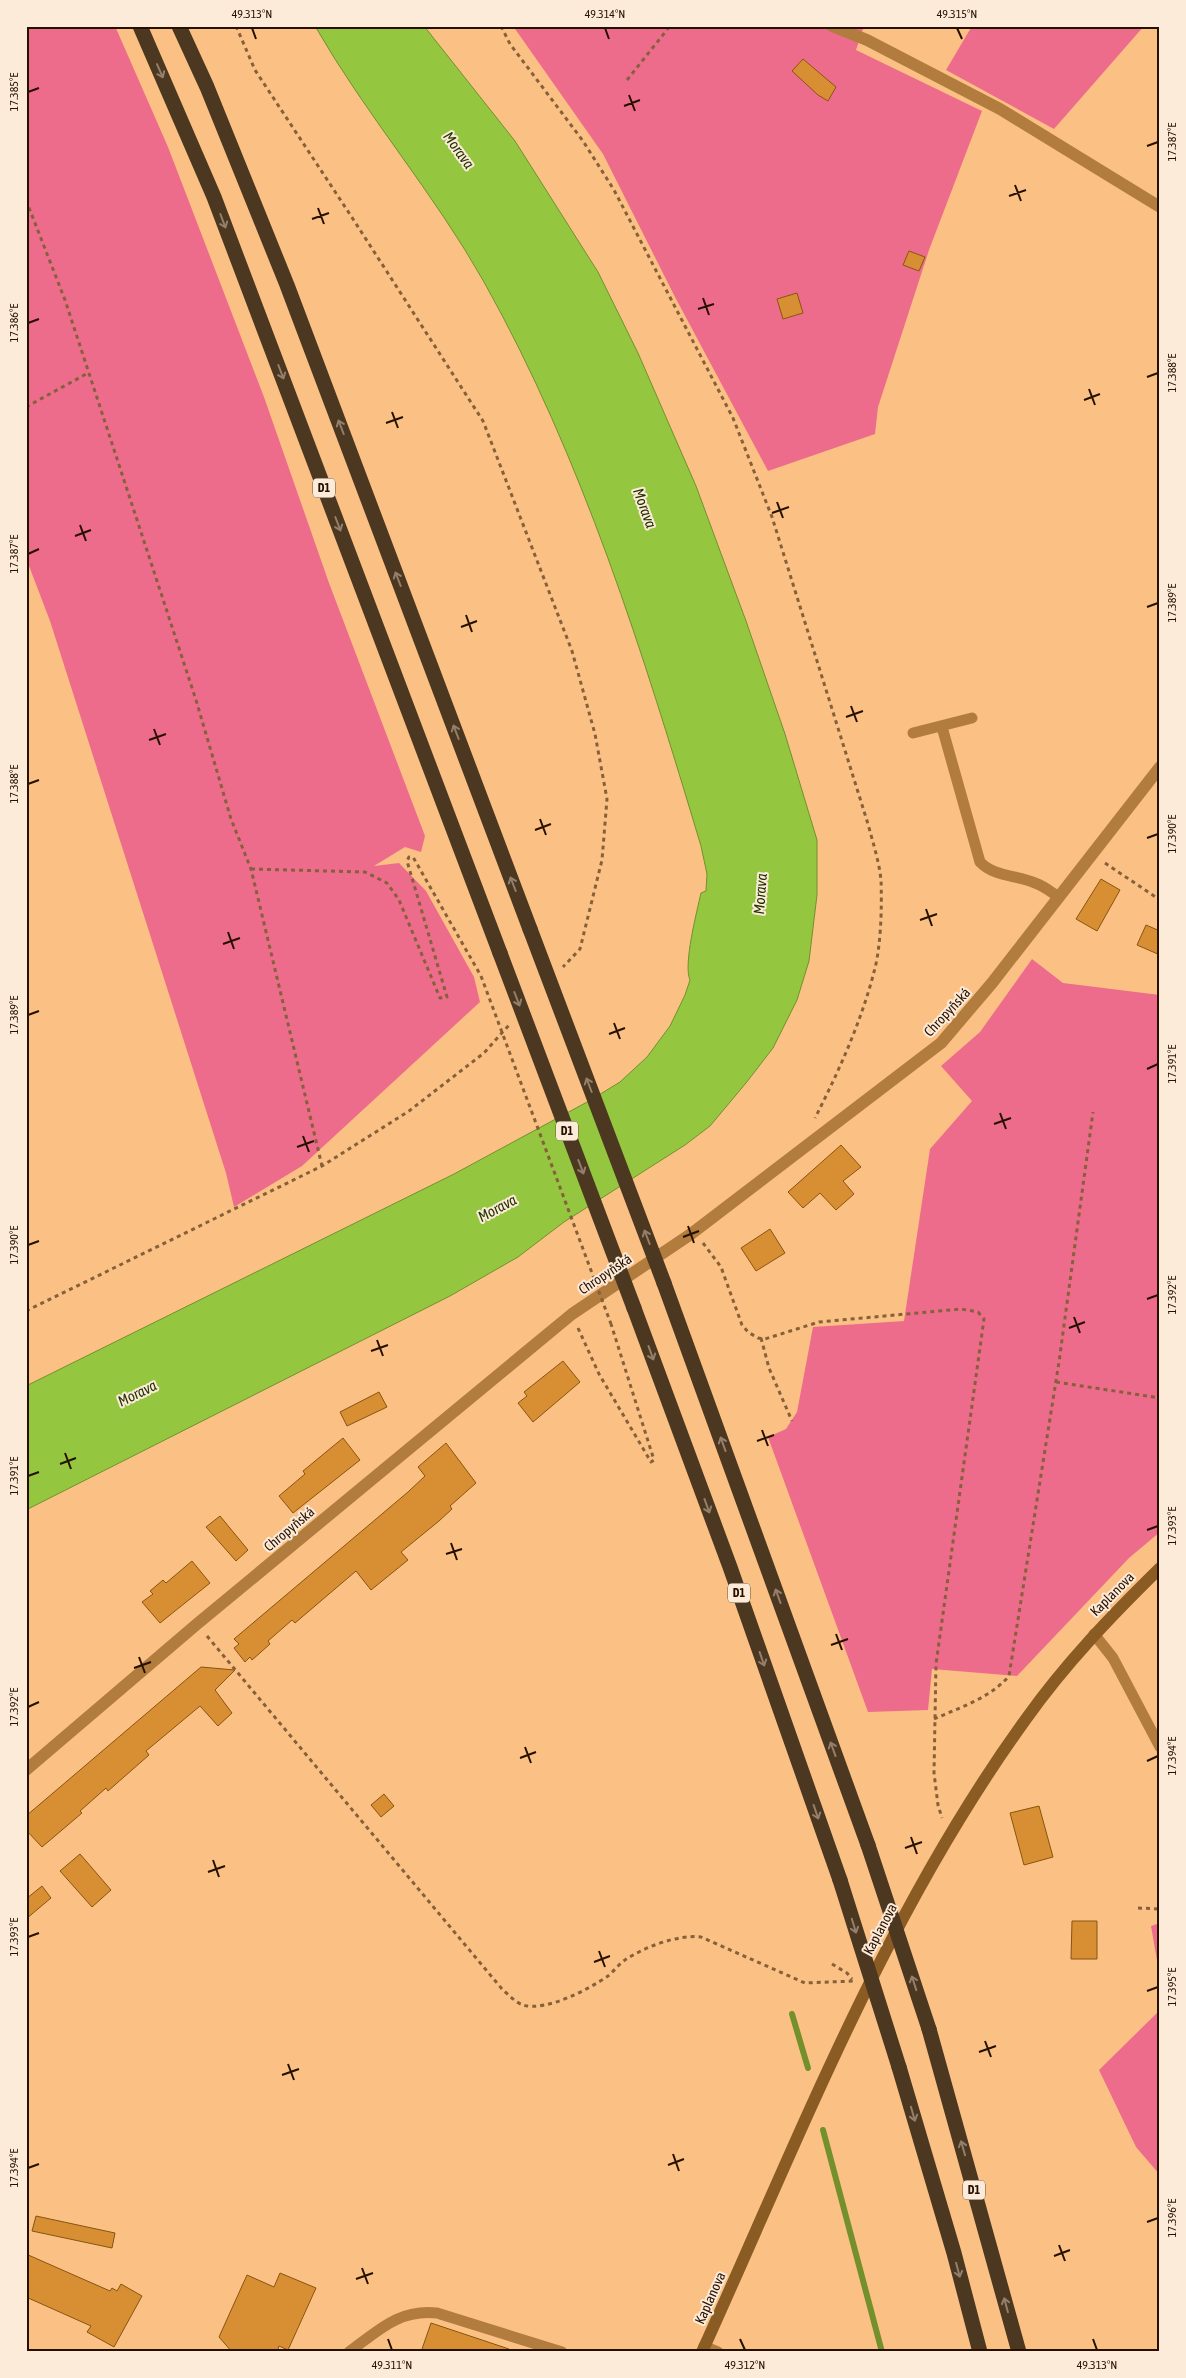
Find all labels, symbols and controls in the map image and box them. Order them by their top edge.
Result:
text: 49.313°N [232,7,272,21]
text: 49.314°N [585,7,625,21]
text: 49.315°N [937,7,977,21]
one-way arrow [155,63,165,78]
text: 17.385°E [7,73,21,111]
text: 17.387°E [1165,123,1179,161]
water label: Morava [440,128,478,172]
one-way arrow [219,212,228,228]
text: 17.386°E [7,304,21,342]
text: 17.388°E [1165,354,1179,392]
one-way arrow [277,364,286,380]
one-way arrow [336,420,345,436]
road number: D1 [313,478,335,498]
water label: Morava [630,486,660,530]
one-way arrow [334,516,343,532]
text: 17.387°E [7,535,21,573]
one-way arrow [393,572,402,588]
text: 17.389°E [1165,584,1179,622]
one-way arrow [450,724,459,739]
text: 17.388°E [7,765,21,803]
text: 17.390°E [1165,815,1179,853]
water label: Morava [750,873,770,915]
one-way arrow [508,876,517,892]
street label: Chropyňská [921,984,973,1040]
one-way arrow [513,991,522,1006]
text: 17.389°E [7,996,21,1034]
text: 17.391°E [1165,1045,1179,1083]
one-way arrow [584,1078,593,1094]
road number: D1 [556,1122,578,1140]
one-way arrow [577,1160,586,1175]
water label: Morava [475,1191,519,1225]
text: 17.390°E [7,1226,21,1264]
one-way arrow [642,1230,651,1246]
street label: Chropyňská [575,1250,635,1298]
text: 17.392°E [1165,1276,1179,1314]
one-way arrow [646,1345,656,1360]
water label: Morava [115,1376,159,1410]
one-way arrow [718,1436,727,1452]
text: 17.391°E [7,1457,21,1495]
one-way arrow [703,1497,712,1513]
street label: Chropyňská [261,1503,317,1555]
text: 17.393°E [1165,1507,1179,1545]
street label: Kaplanova [1087,1569,1137,1619]
road number: D1 [728,1584,750,1602]
one-way arrow [773,1589,782,1605]
one-way arrow [758,1650,767,1666]
text: 17.392°E [7,1688,21,1726]
text: 17.394°E [1165,1737,1179,1775]
one-way arrow [828,1742,837,1758]
one-way arrow [812,1804,821,1819]
street label: Kaplanova [860,1901,900,1957]
text: 17.393°E [7,1918,21,1956]
one-way arrow [850,1918,860,1934]
text: 17.395°E [1165,1968,1179,2006]
one-way arrow [909,1976,918,1991]
one-way arrow [908,2106,918,2122]
one-way arrow [957,2141,967,2157]
text: 17.394°E [7,2149,21,2187]
road number: D1 [963,2180,985,2200]
text: 17.396°E [1165,2199,1179,2237]
one-way arrow [954,2262,963,2278]
street label: Kaplanova [691,2269,729,2327]
one-way arrow [1001,2297,1011,2313]
text: 49.311°N [372,2358,412,2372]
text: 49.312°N [725,2358,765,2372]
text: 49.313°N [1077,2358,1117,2372]

